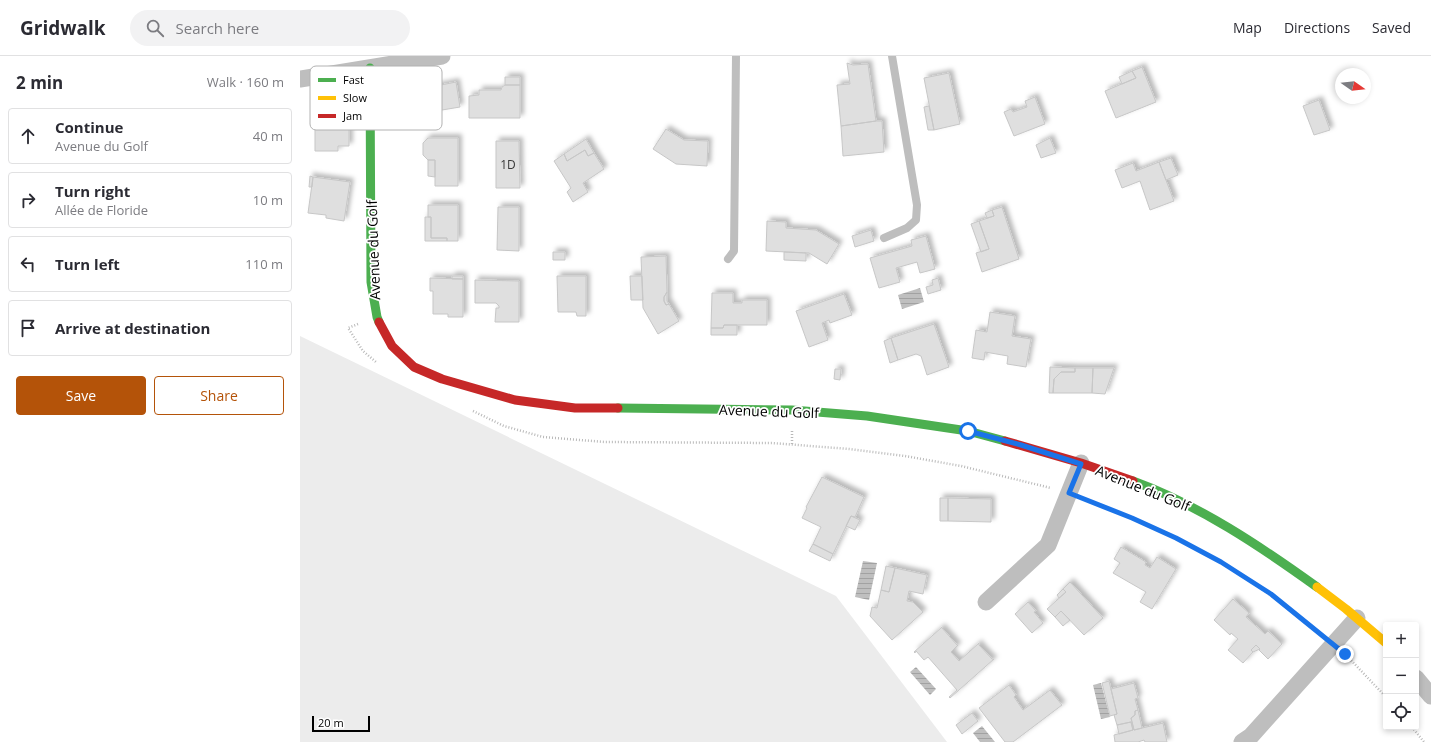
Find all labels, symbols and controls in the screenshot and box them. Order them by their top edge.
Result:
search box [130,10,410,46]
text: Gridwalk [20,15,106,41]
icon: search [144,17,166,39]
text: Search here [176,18,259,38]
text: Map [1233,18,1262,37]
text: Directions [1284,18,1350,37]
text: Saved [1372,18,1411,37]
legend [310,66,442,130]
north arrow [1335,68,1371,104]
text: 2 min [16,71,63,94]
text: Fast [343,72,364,87]
text: Walk · 160 m [207,73,284,91]
text: Slow [343,90,367,105]
text: Jam [342,108,362,123]
text: Continue [55,117,123,137]
icon: ahead [17,125,39,147]
text: 40 m [253,127,283,145]
text: Avenue du Golf [55,137,148,155]
house number: 1D [500,156,516,173]
text: Turn right [55,181,130,201]
icon: right [17,189,39,211]
text: 10 m [253,191,283,209]
street label: Avenue du Golf [362,198,384,300]
text: Allée de Floride [55,201,148,219]
icon: left [17,253,39,275]
text: Turn left [55,254,120,274]
text: 110 m [245,255,283,273]
icon: arrive [17,317,39,339]
text: Arrive at destination [55,318,210,338]
button: Save [16,376,146,415]
button: Share [154,376,284,415]
street label: Avenue du Golf [719,400,821,422]
route start [959,422,977,440]
street label: Avenue du Golf [1093,460,1194,516]
map controls [1383,622,1419,730]
button: + [1383,622,1419,658]
route end [1336,645,1354,663]
button: − [1383,658,1419,694]
button: locate [1383,694,1419,730]
scale bar [312,714,370,733]
text: 20 m [318,715,344,730]

